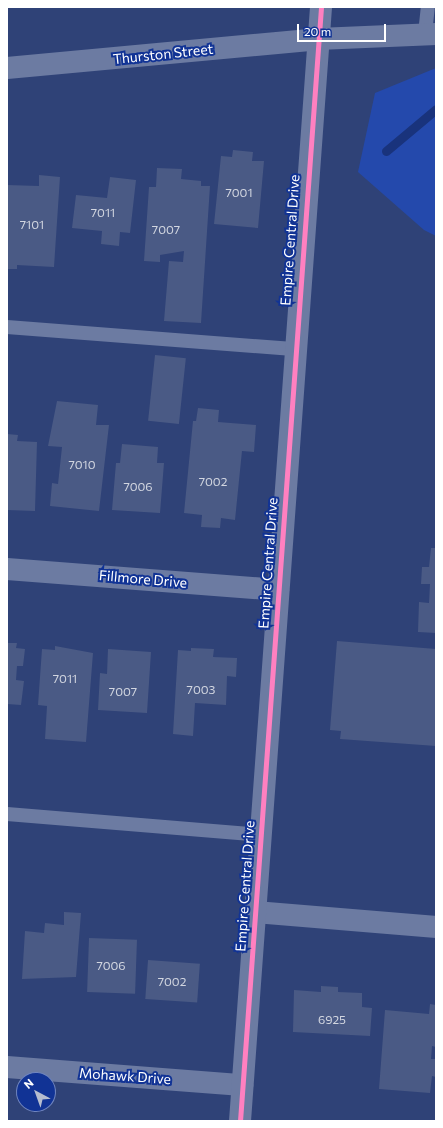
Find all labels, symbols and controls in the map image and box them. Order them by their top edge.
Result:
scale bar [299,16,388,42]
text: 20 m [304,24,331,38]
street label: Thurston Street [112,40,214,68]
street label: Empire Central Drive [277,174,303,306]
house number: 7001 [225,186,253,200]
house number: 7011 [91,206,115,220]
house number: 7101 [20,218,44,232]
house number: 7007 [152,223,180,237]
house number: 7010 [68,458,96,472]
house number: 7002 [199,475,227,489]
house number: 7006 [123,480,153,494]
street label: Empire Central Drive [255,497,281,629]
street label: Fillmore Drive [98,567,188,591]
house number: 7011 [53,672,77,686]
house number: 7003 [187,683,215,697]
house number: 7007 [109,685,137,699]
street label: Empire Central Drive [232,820,258,952]
house number: 7006 [96,959,126,973]
house number: 7002 [158,975,186,989]
house number: 6925 [318,1013,346,1027]
street label: Mohawk Drive [78,1064,172,1088]
north arrow [16,1072,56,1112]
text: N [21,1076,36,1091]

